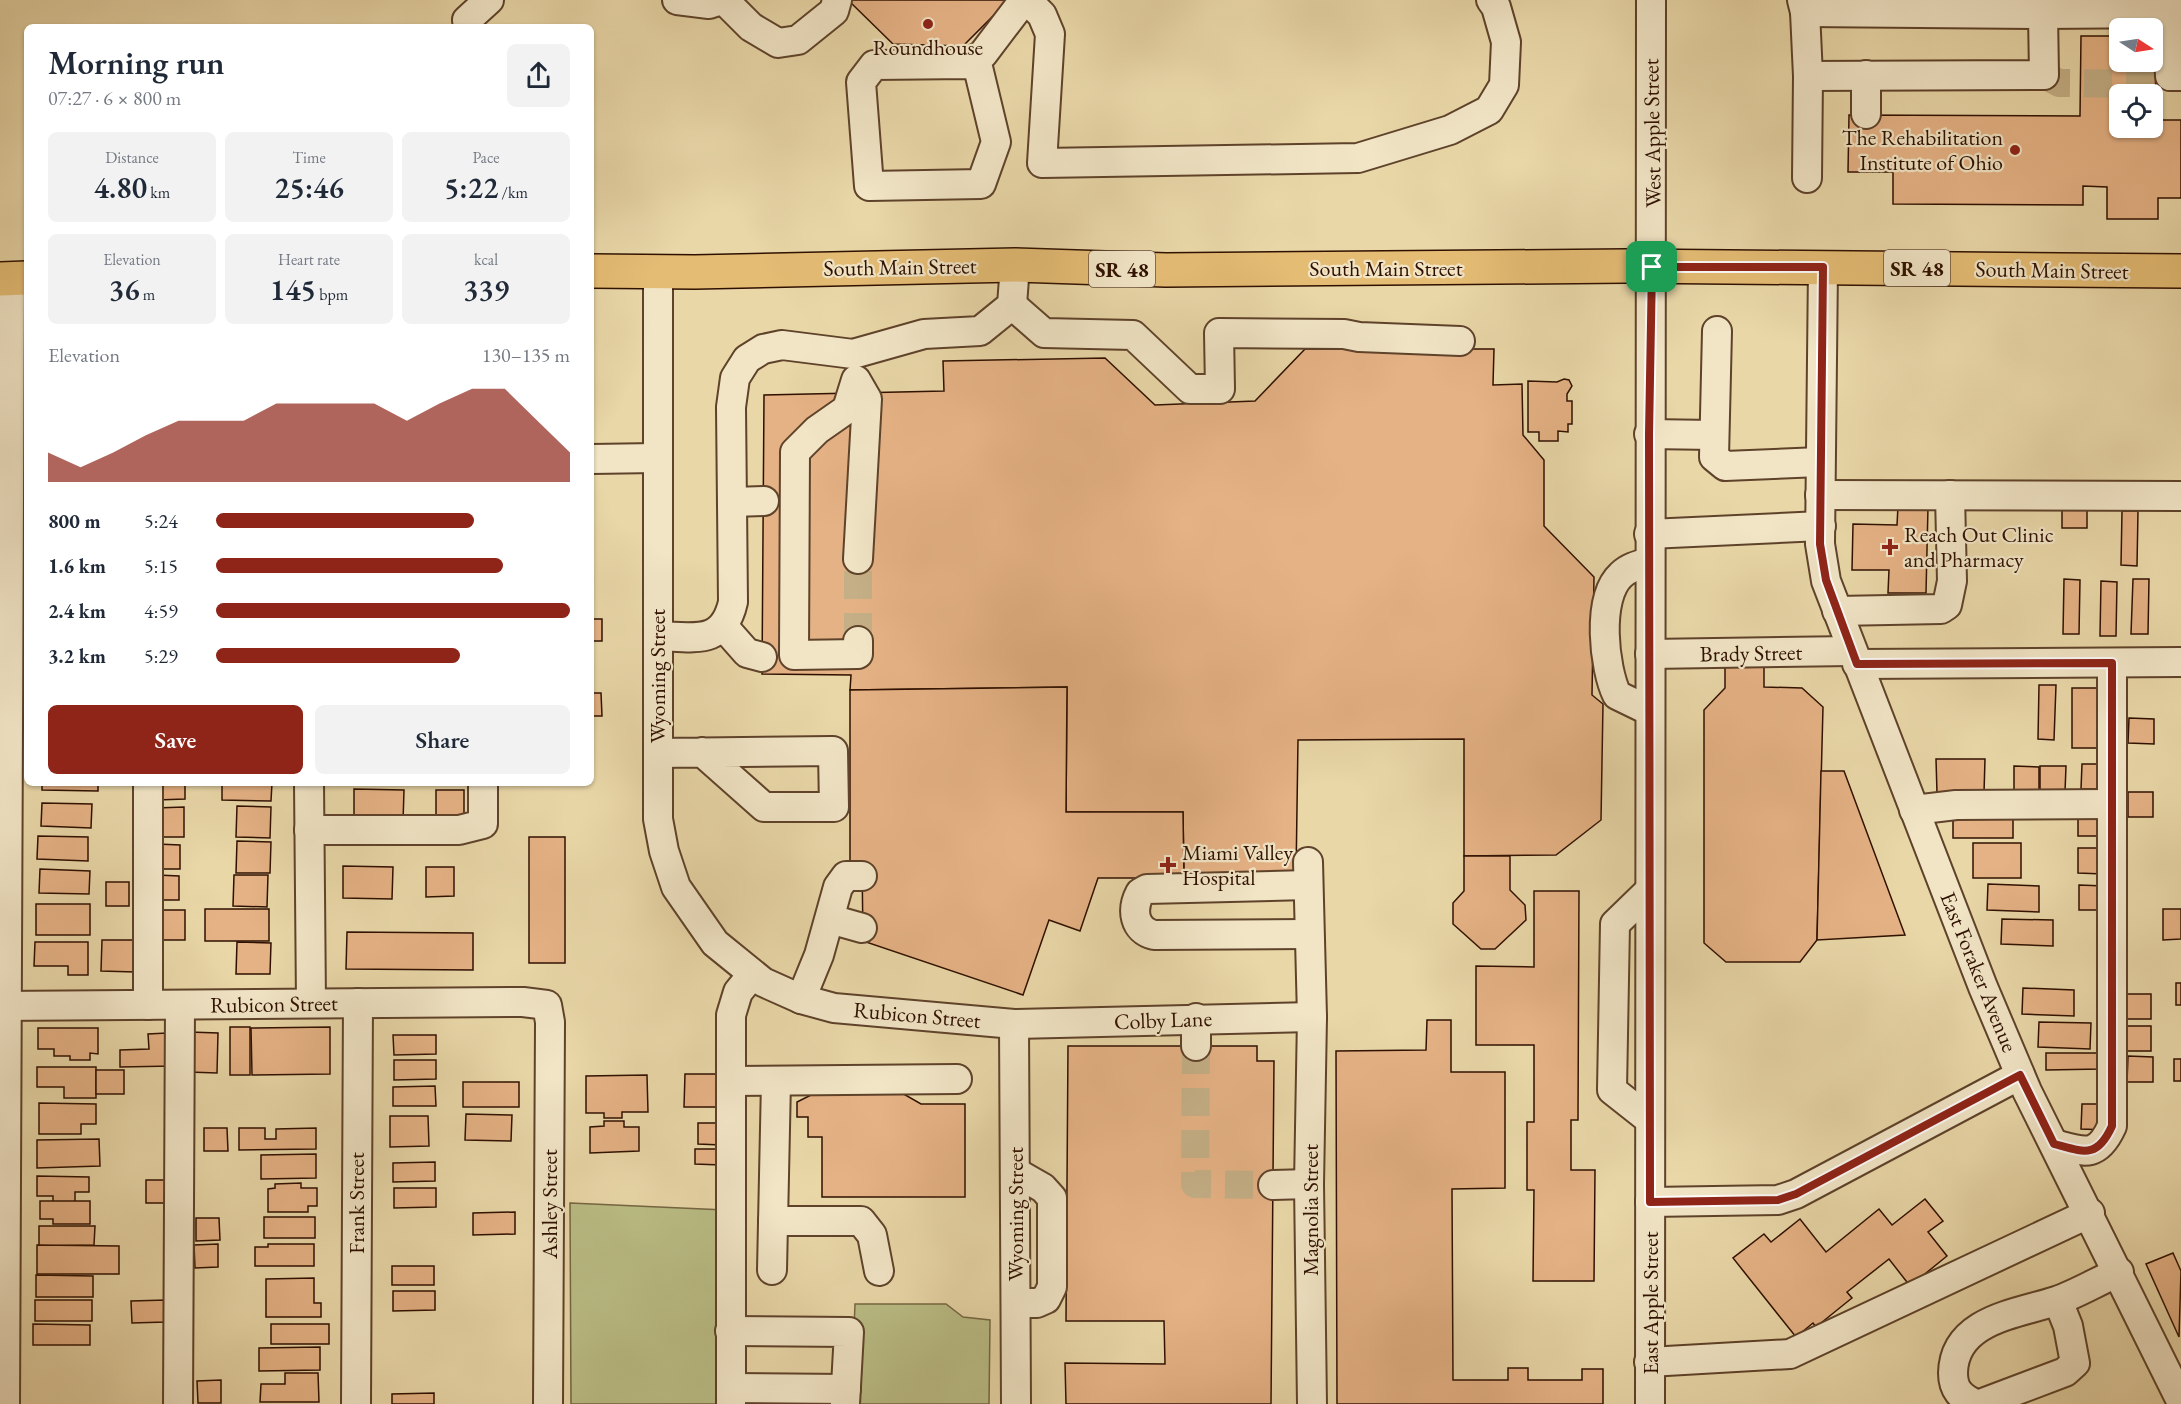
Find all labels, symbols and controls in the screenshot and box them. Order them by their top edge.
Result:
marker: Roundhouse [921,17,935,31]
north arrow [2109,18,2163,72]
map controls [2109,18,2163,138]
place label: Roundhouse [873,33,984,62]
text: Morning run [48,41,225,84]
button: share [507,44,570,107]
street label: West Apple Street [1636,58,1668,208]
button: locate [2109,84,2163,138]
text: 07:27 · 6 × 800 m [48,85,181,111]
place label: The Rehabilitation Institute of Ohio [1842,123,2003,177]
marker: The Rehabilitation Institute of Ohio [2008,143,2022,157]
text: Distance [105,147,159,168]
text: Time [292,147,326,168]
text: Pace [473,147,499,168]
text: 4.80 [94,168,147,207]
text: 25:46 [274,168,344,207]
text: 5:22 [444,168,498,207]
text: km [147,182,170,203]
text: /km [498,182,528,203]
pin [1626,241,1677,292]
text: Elevation [103,249,161,270]
text: Heart rate [278,249,340,270]
text: kcal [474,249,498,270]
icon: arrive [1635,250,1668,283]
road number: SR 48 [1884,250,1950,286]
street label: South Main Street [823,251,977,283]
road number: SR 48 [1089,251,1155,287]
street label: South Main Street [1309,254,1463,283]
street label: South Main Street [1975,254,2129,286]
text: 36 [109,270,140,309]
text: 145 [270,270,316,309]
text: 339 [463,270,509,309]
text: m [140,284,155,305]
text: bpm [316,284,348,305]
text: Elevation [48,342,120,368]
text: 130–135 m [482,342,570,368]
text: 800 m [48,508,101,534]
text: 5:24 [144,508,178,534]
place label: Reach Out Clinic and Pharmacy [1904,520,2054,574]
marker: Reach Out Clinic and Pharmacy [1881,538,1899,556]
text: 1.6 km [48,553,106,579]
text: 5:15 [144,553,178,579]
text: 2.4 km [48,598,106,624]
text: 4:59 [144,598,178,624]
street label: Wyoming Street [643,609,672,743]
street label: Brady Street [1699,638,1803,668]
text: 3.2 km [48,643,106,669]
text: 5:29 [144,643,178,669]
button: Save [48,705,303,774]
button: Share [315,705,570,774]
place label: Miami Valley Hospital [1182,838,1293,892]
marker: Miami Valley Hospital [1159,856,1177,874]
street label: East Foraker Avenue [1934,888,2025,1057]
street label: Rubicon Street [210,988,338,1020]
street label: Rubicon Street [852,995,982,1035]
street label: Colby Lane [1113,1004,1213,1036]
street label: Magnolia Street [1296,1144,1325,1276]
street label: Wyoming Street [1001,1147,1030,1281]
street label: Ashley Street [535,1149,564,1260]
street label: Frank Street [342,1152,371,1254]
street label: East Apple Street [1636,1231,1665,1375]

